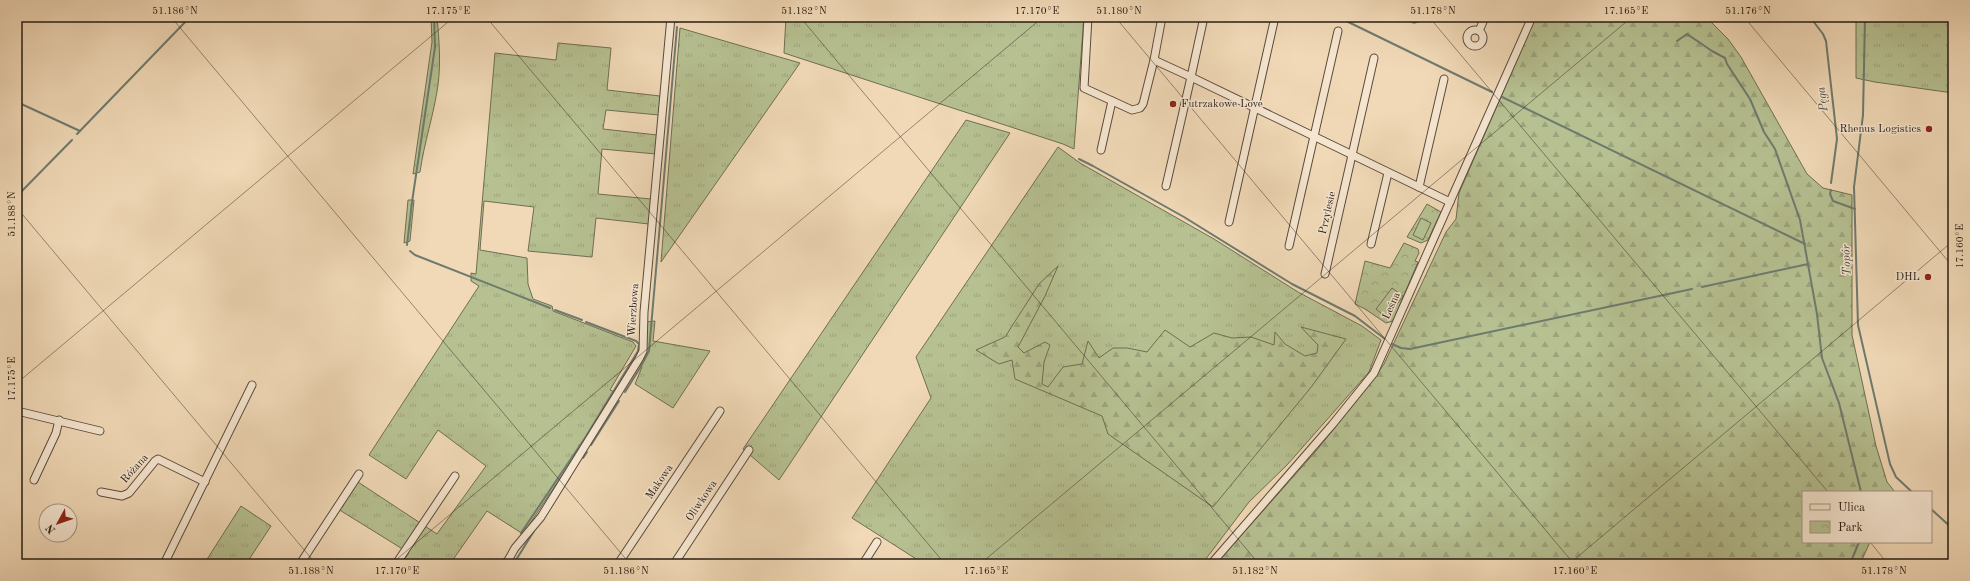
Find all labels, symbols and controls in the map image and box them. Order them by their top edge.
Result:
text: 51.186°N [152,6,198,16]
text: 17.175°E [426,6,470,16]
text: 51.182°N [781,6,827,16]
text: 17.170°E [1015,6,1059,16]
text: 51.180°N [1096,6,1142,16]
text: 51.178°N [1410,6,1456,16]
text: 17.165°E [1604,6,1648,16]
text: 51.176°N [1725,6,1771,16]
water label: Pęga [1815,85,1831,113]
marker: Futrzakowe Love [1168,99,1178,109]
place label: Futrzakowe Love [1181,99,1263,110]
place label: Rhenus Logistics [1840,124,1921,135]
marker: Rhenus Logistics [1924,124,1934,134]
text: 51.188°N [7,191,17,237]
street label: Przylesie [1318,191,1338,235]
text: 17.160°E [1955,224,1965,268]
water label: Topór [1840,243,1854,276]
place label: DHL [1895,272,1920,283]
marker: DHL [1923,272,1933,282]
street label: Wierzbowa [627,283,641,337]
street label: Leśna [1381,290,1403,321]
text: 17.175°E [7,357,17,401]
street label: Różana [119,452,151,486]
street label: Makowa [644,462,676,501]
street label: Oliwkowa [684,478,720,523]
legend [1802,491,1932,543]
text: Ulica [1838,502,1865,514]
north arrow [38,503,78,543]
text: N [44,521,58,535]
text: Park [1838,522,1863,534]
text: 51.188°N [288,566,334,576]
text: 17.170°E [375,566,419,576]
text: 51.186°N [603,566,649,576]
text: 17.165°E [964,566,1008,576]
text: 51.182°N [1232,566,1278,576]
text: 17.160°E [1553,566,1597,576]
text: 51.178°N [1861,566,1907,576]

